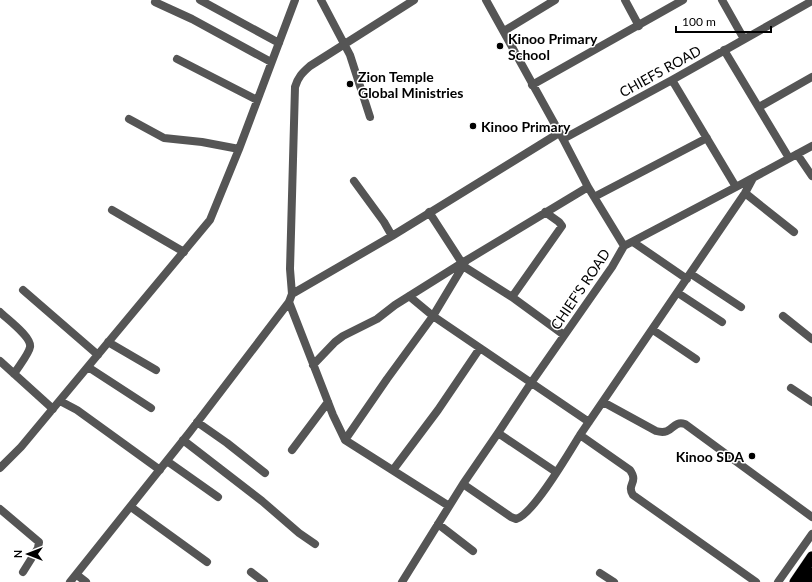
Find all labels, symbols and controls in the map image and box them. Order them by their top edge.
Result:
scale bar [676,8,771,34]
text: 100 m [682,14,716,29]
place label: Kinoo Primary School [508,30,598,63]
marker: Kinoo Primary School [495,41,505,51]
street label: CHIEFS ROAD [616,42,704,100]
place label: Zion Temple Global Ministries [358,68,464,101]
marker: Zion Temple Global Ministries [345,79,355,89]
place label: Kinoo Primary [481,118,571,135]
marker: Kinoo Primary [468,121,478,131]
street label: CHIEF'S ROAD [547,245,613,333]
place label: Kinoo SDA [676,448,744,465]
marker: Kinoo SDA [747,451,757,461]
north arrow [8,534,48,574]
text: N [11,550,24,558]

